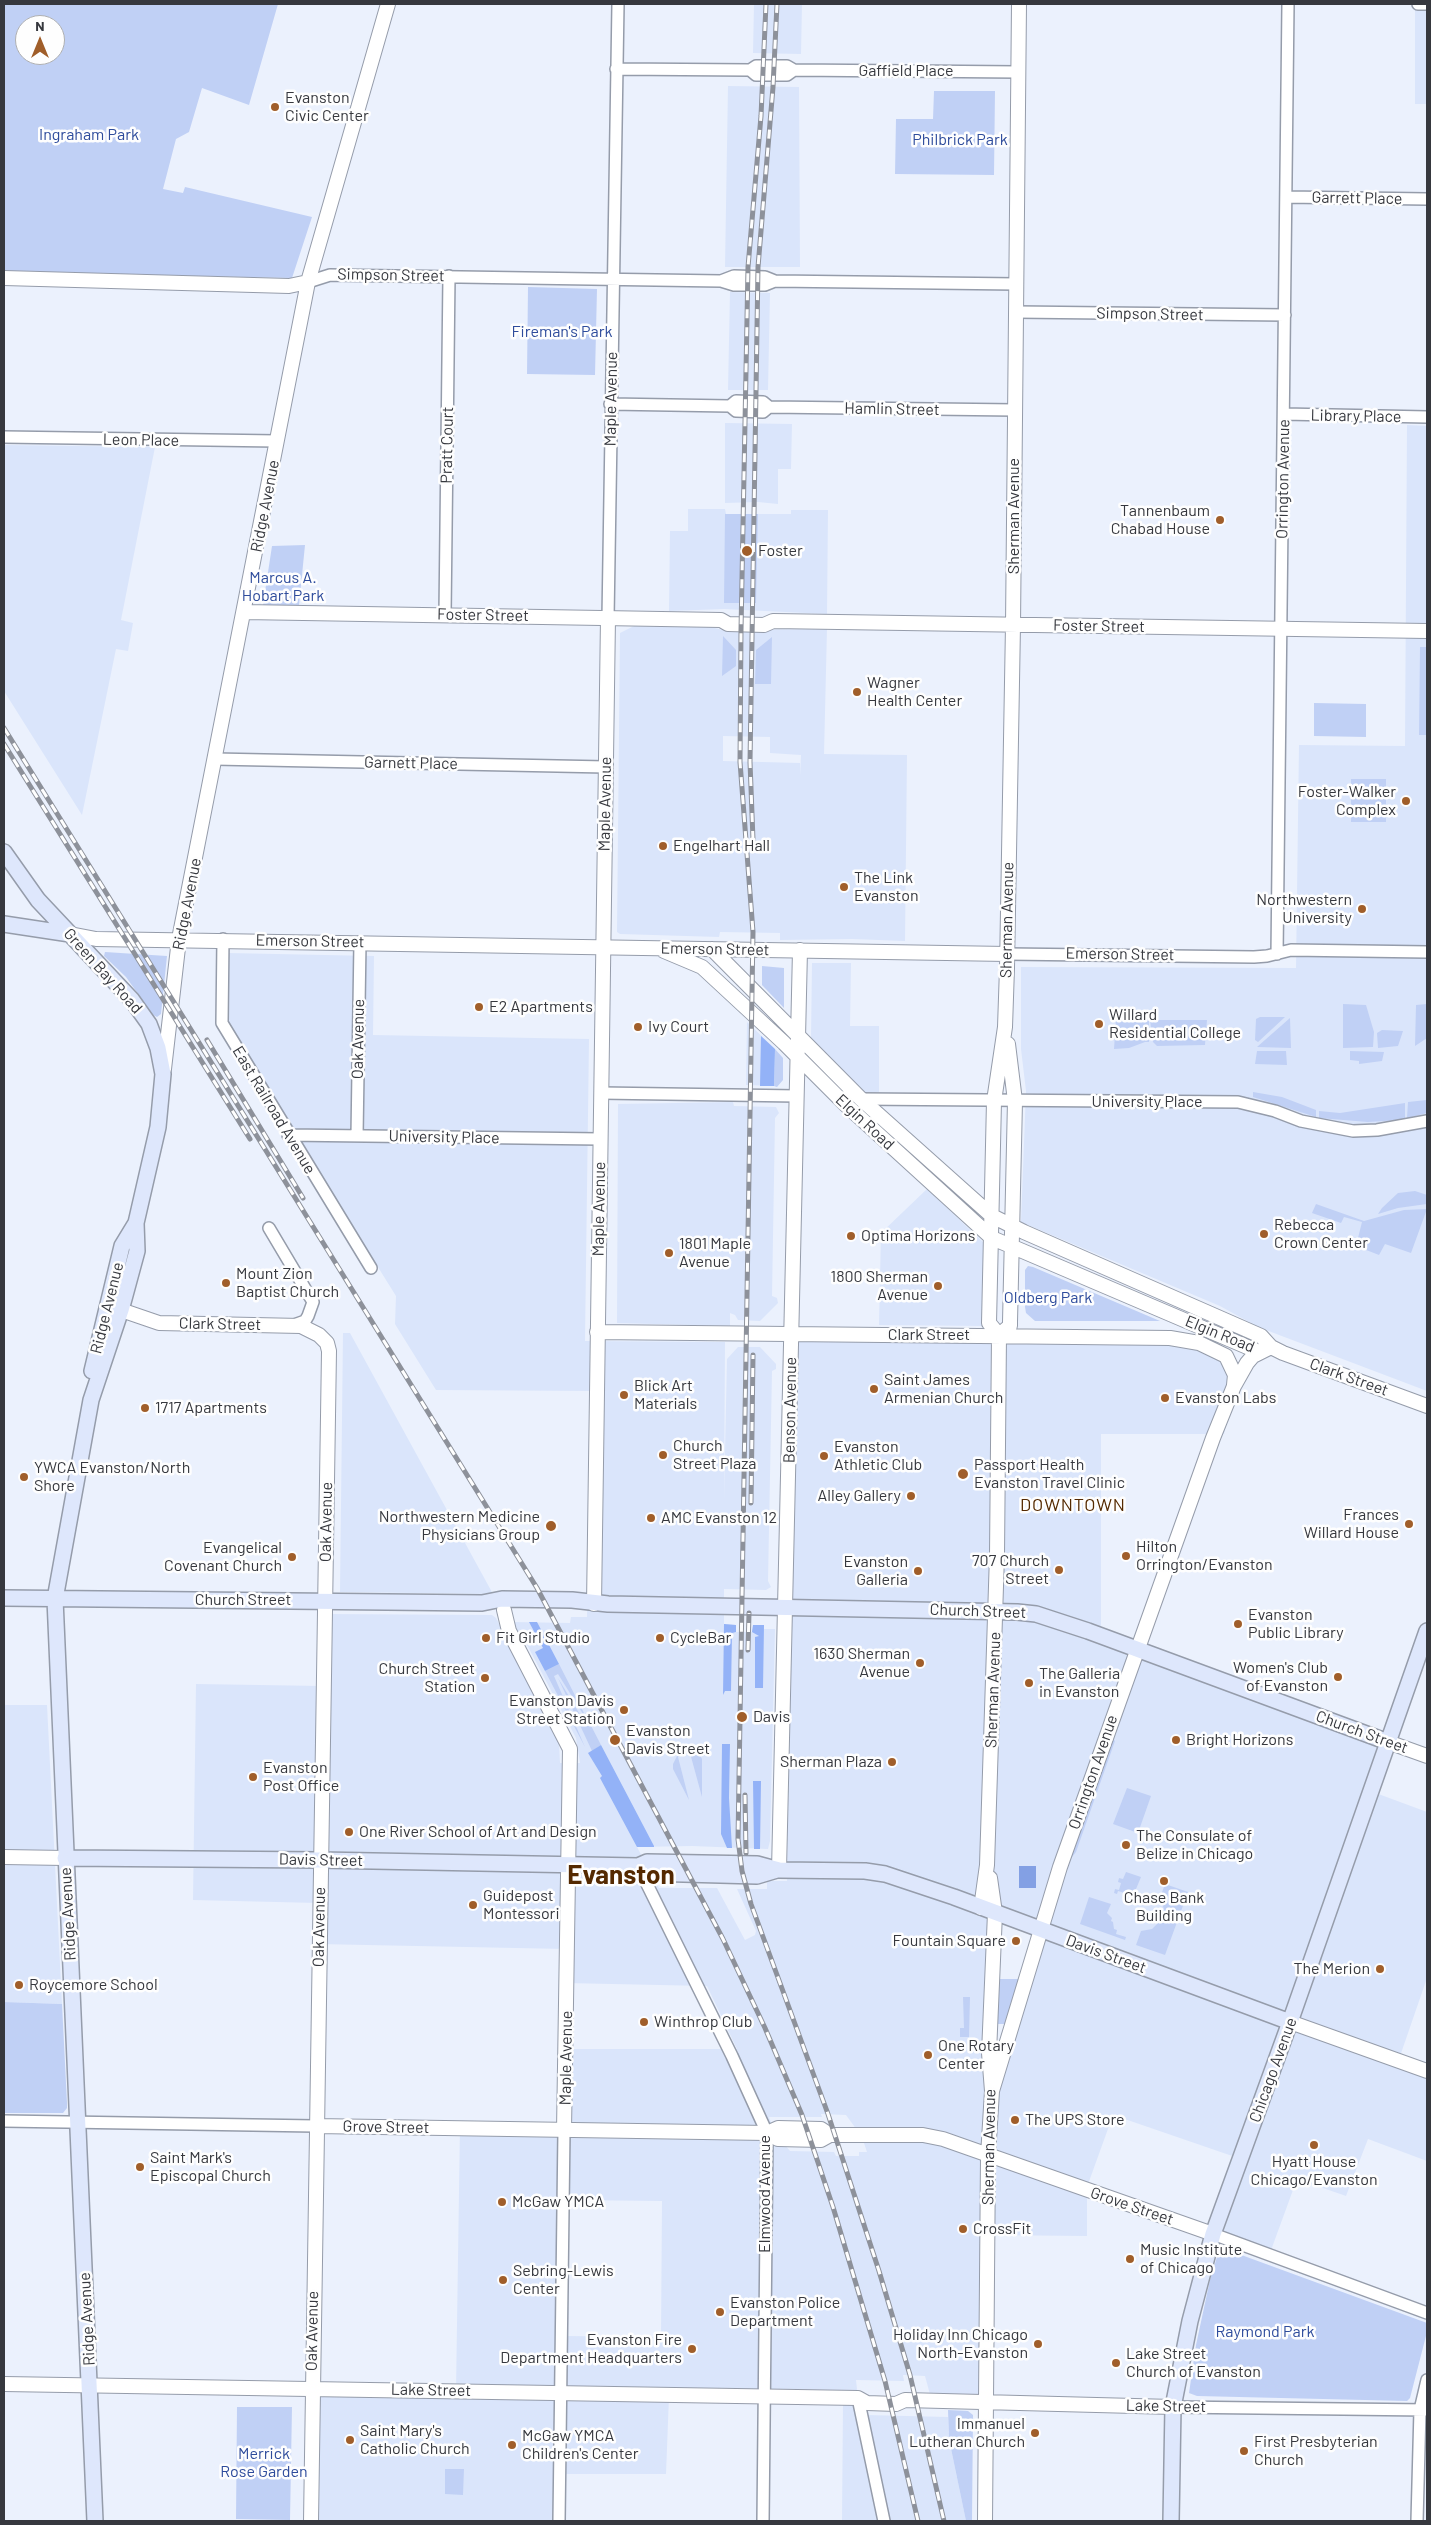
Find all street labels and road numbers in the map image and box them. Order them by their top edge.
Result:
street label: Gaffield Place [858,61,954,81]
street label: Garrett Place [1311,188,1403,208]
street label: Simpson Street [337,264,445,286]
street label: Simpson Street [1096,303,1204,325]
street label: Maple Avenue [601,351,621,447]
street label: Hamlin Street [844,399,940,419]
street label: Pratt Court [437,406,457,484]
street label: Library Place [1310,406,1402,426]
street label: Orrington Avenue [1272,419,1294,539]
street label: Leon Place [103,430,179,450]
street label: Ridge Avenue [247,458,283,554]
street label: Sherman Avenue [1004,458,1024,574]
street label: Foster Street [437,605,529,625]
street label: Foster Street [1053,616,1145,636]
street label: Garnett Place [364,753,458,773]
street label: Maple Avenue [595,756,615,852]
street label: Ridge Avenue [169,856,205,952]
street label: Sherman Avenue [996,862,1018,978]
street label: Green Bay Road [60,924,146,1018]
street label: Emerson Street [255,930,365,952]
street label: Emerson Street [660,938,770,960]
street label: Emerson Street [1065,943,1175,965]
street label: Oak Avenue [348,999,368,1079]
street label: East Railroad Avenue [228,1043,320,1177]
street label: Elgin Road [832,1090,898,1154]
street label: University Place [1091,1092,1203,1112]
street label: University Place [388,1126,500,1148]
street label: Maple Avenue [589,1161,609,1257]
street label: Ridge Avenue [86,1260,128,1356]
street label: Elgin Road [1182,1311,1258,1357]
street label: Clark Street [179,1314,261,1334]
street label: Clark Street [888,1325,970,1345]
street label: Clark Street [1307,1354,1391,1400]
street label: Benson Avenue [779,1357,801,1463]
street label: Oak Avenue [316,1482,336,1562]
street label: Church Street [195,1590,291,1610]
street label: Church Street [929,1600,1027,1622]
street label: Sherman Avenue [981,1632,1005,1748]
street label: Church Street [1313,1706,1411,1758]
street label: Orrington Avenue [1064,1712,1122,1832]
street label: Davis Street [279,1850,363,1870]
street label: Ridge Avenue [56,1867,80,1961]
street label: Oak Avenue [309,1887,329,1967]
street label: Davis Street [1063,1931,1149,1977]
street label: Maple Avenue [556,2010,576,2106]
street label: Chicago Avenue [1245,2015,1301,2125]
street label: Sherman Avenue [978,2089,1000,2205]
street label: Grove Street [342,2117,430,2137]
street label: Elmwood Avenue [755,2135,775,2253]
street label: Grove Street [1088,2183,1176,2229]
street label: Ridge Avenue [75,2272,99,2366]
street label: Oak Avenue [302,2291,322,2371]
street label: Lake Street [391,2380,471,2400]
street label: Lake Street [1126,2396,1206,2416]

